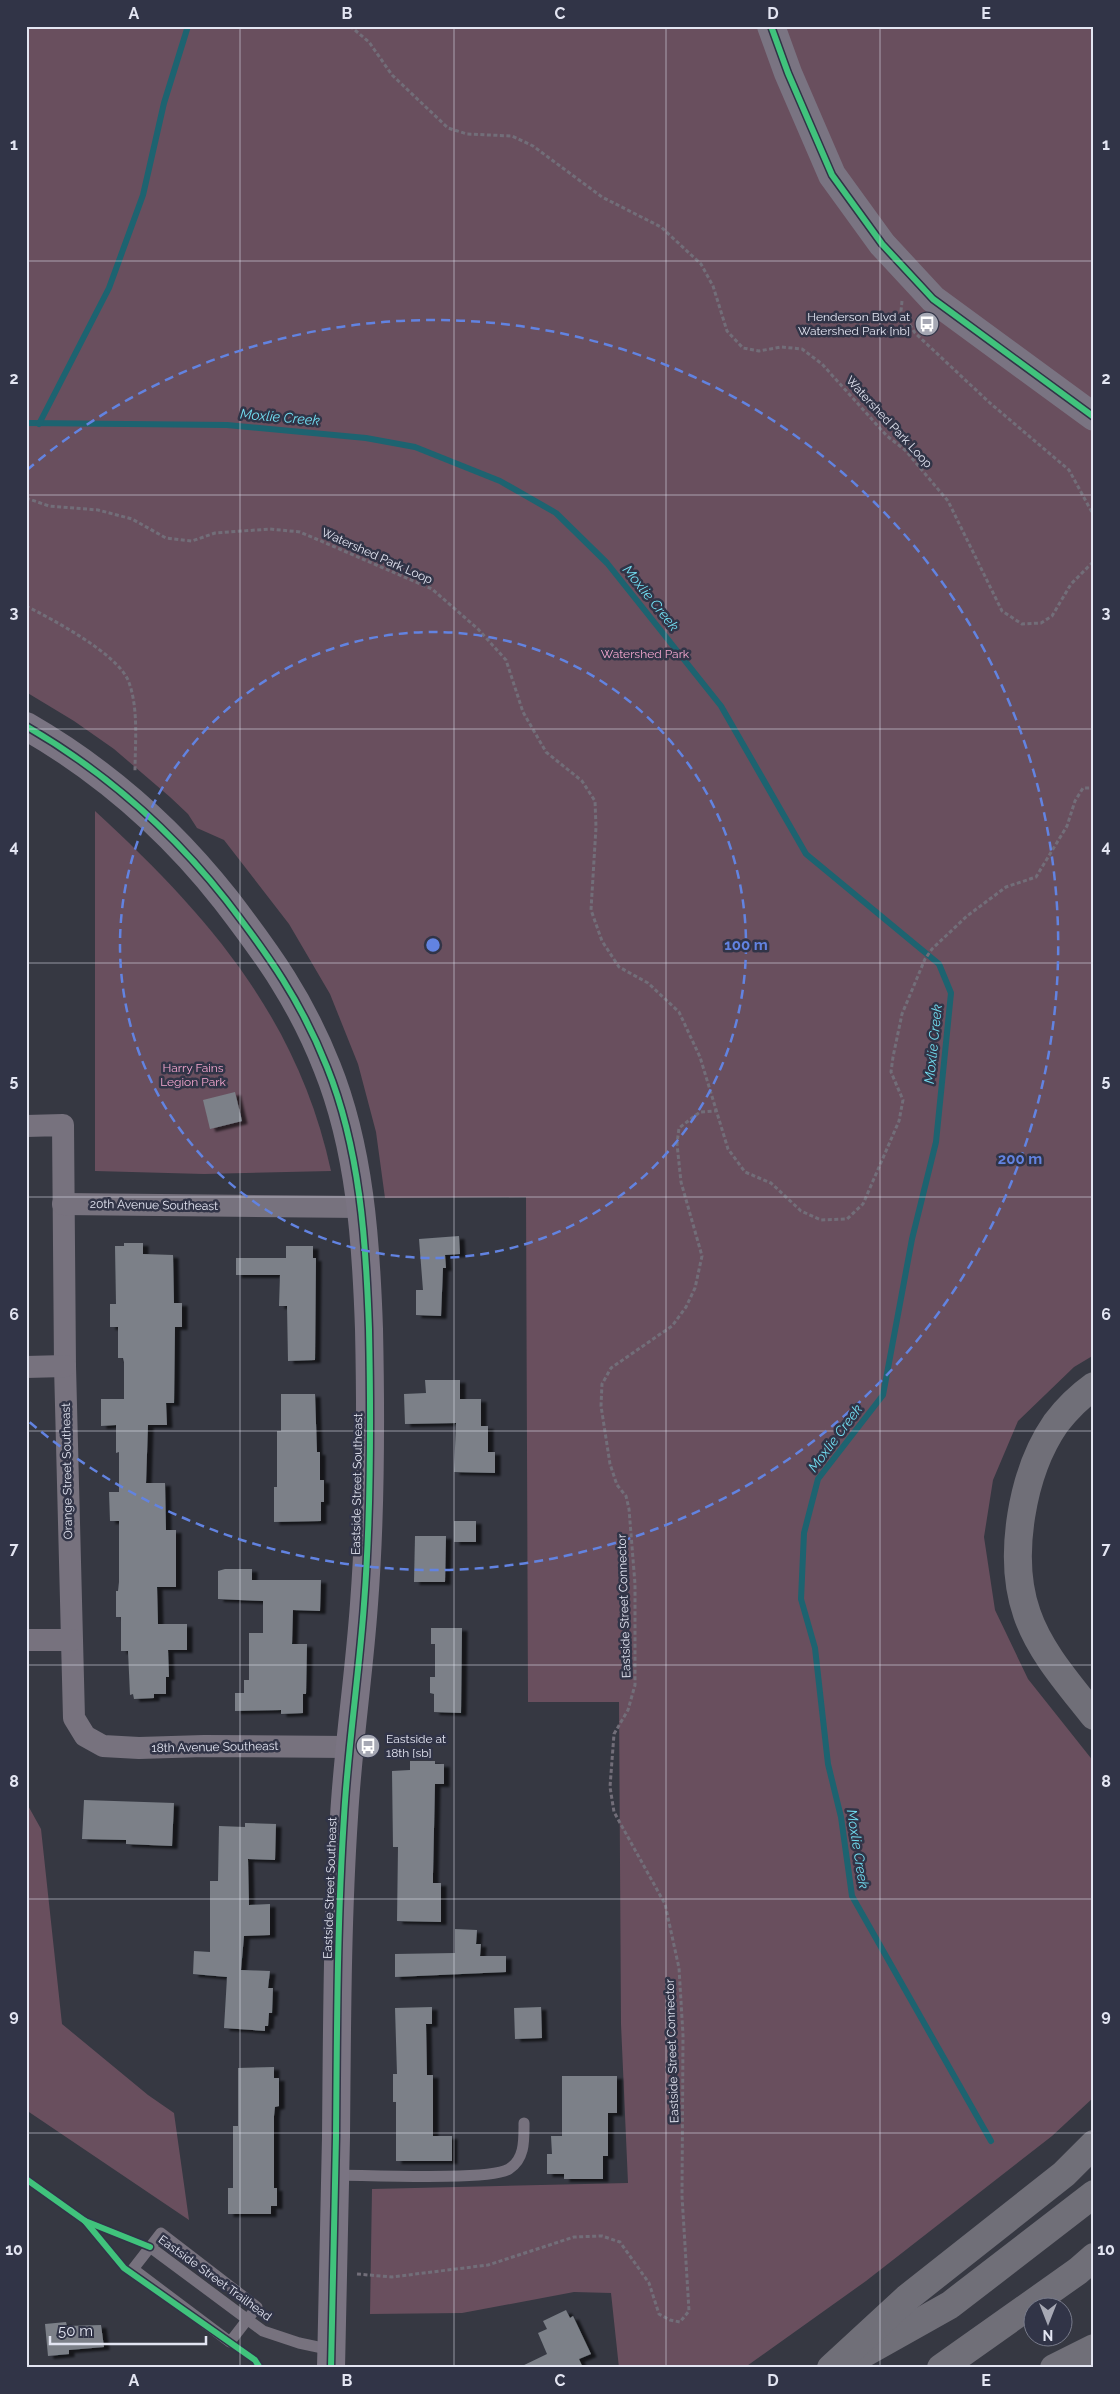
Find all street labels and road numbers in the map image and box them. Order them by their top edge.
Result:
street label: Watershed Park Loop [843,373,935,471]
street label: Watershed Park Loop [319,525,435,587]
street label: 20th Avenue Southeast [90,1197,218,1213]
street label: Orange Street Southeast [59,1403,75,1539]
street label: Eastside Street Southeast [349,1413,365,1555]
street label: Eastside Street Connector [614,1533,634,1678]
street label: 18th Avenue Southeast [151,1739,279,1755]
street label: Eastside Street Southeast [321,1817,339,1959]
street label: Eastside Street Connector [662,1978,682,2123]
street label: Eastside Street Trailhead [156,2232,274,2324]

